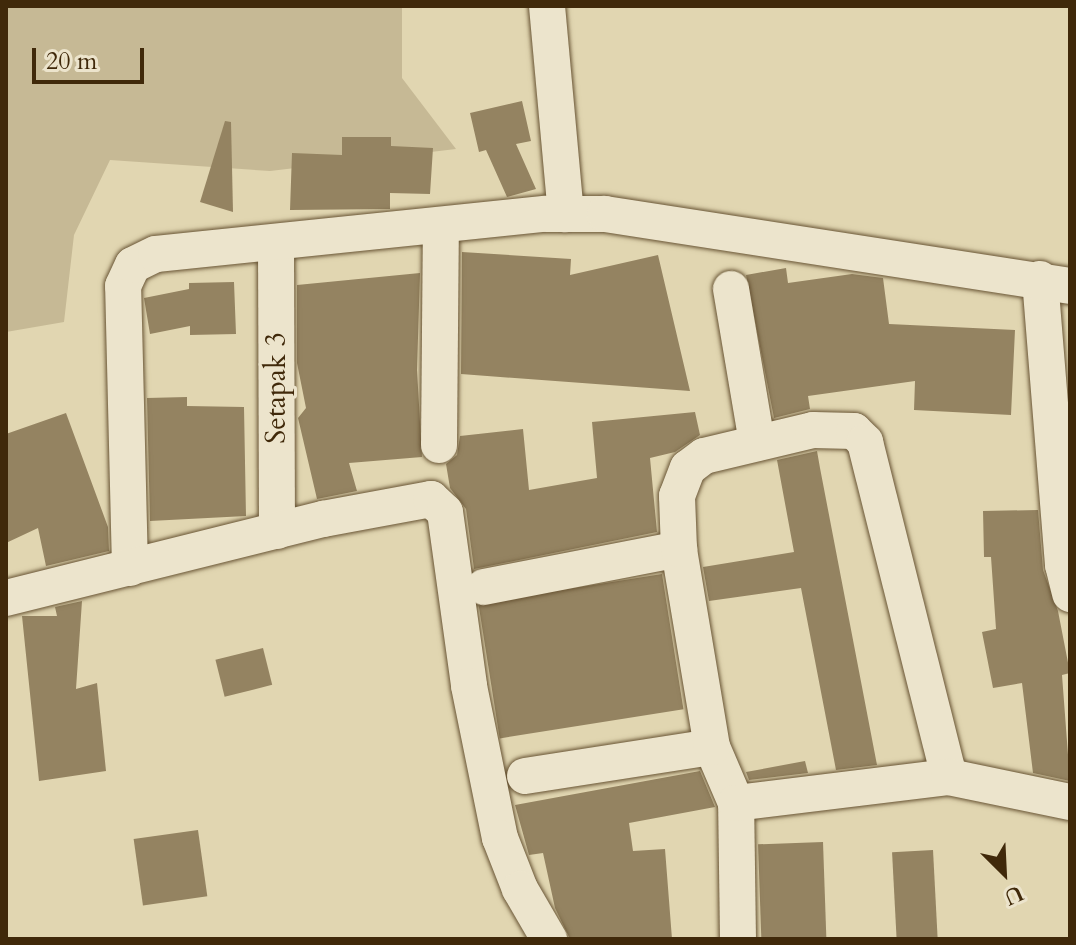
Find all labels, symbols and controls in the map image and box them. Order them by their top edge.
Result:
scale bar [36,32,148,82]
text: 20 m [46,45,97,78]
street label: Setapak 3 [259,332,293,444]
north arrow [964,833,1044,913]
text: U [999,878,1028,912]

